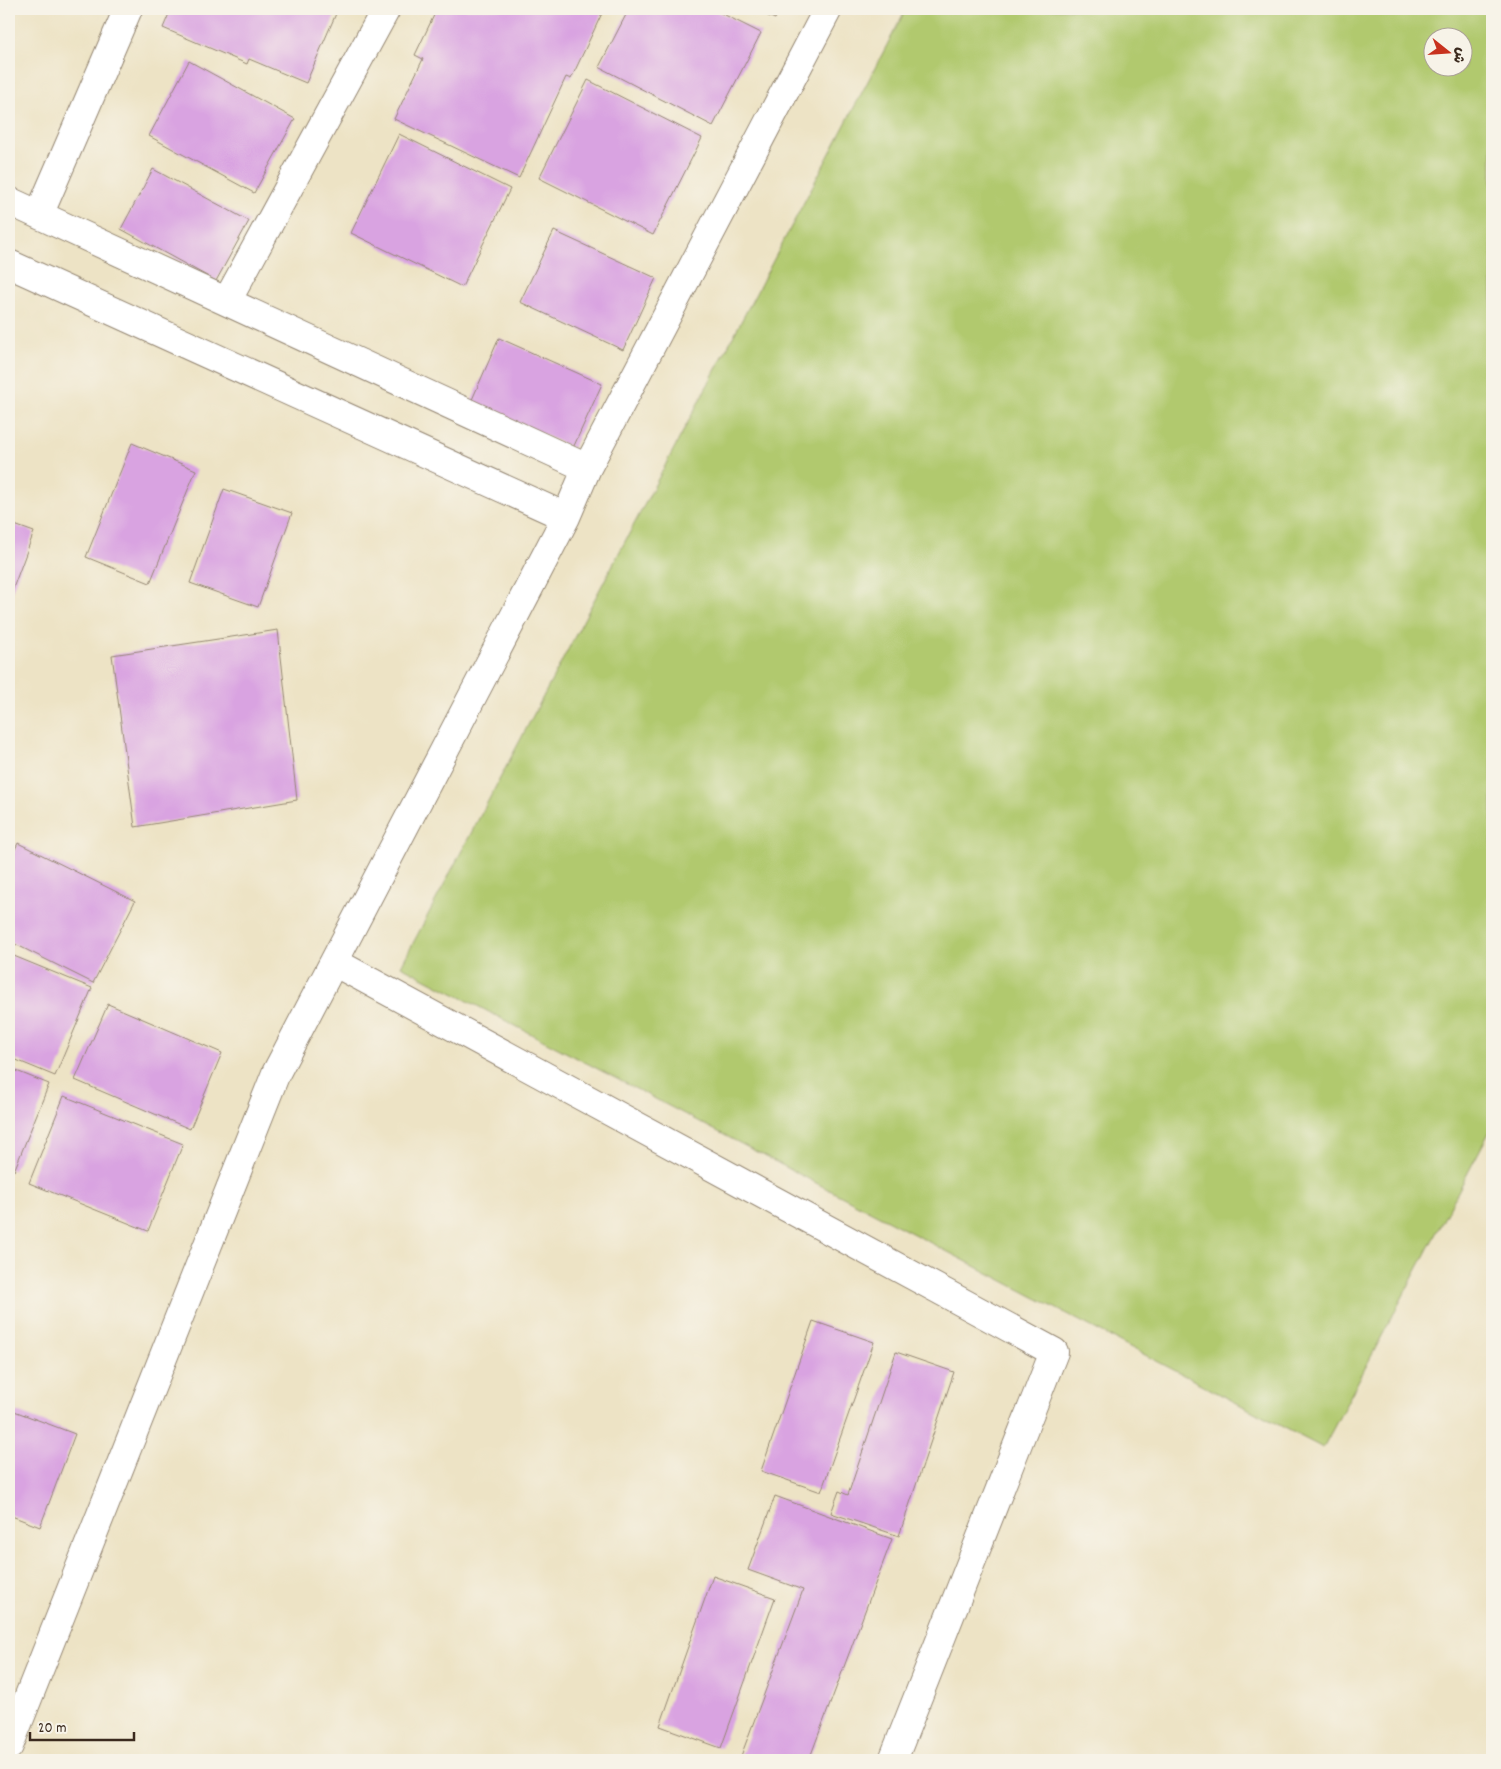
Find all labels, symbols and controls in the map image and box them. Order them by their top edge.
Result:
north arrow [1424,28,1474,78]
text: ش [1447,45,1470,66]
scale bar [30,1709,134,1741]
text: 20 m [38,1718,66,1740]

